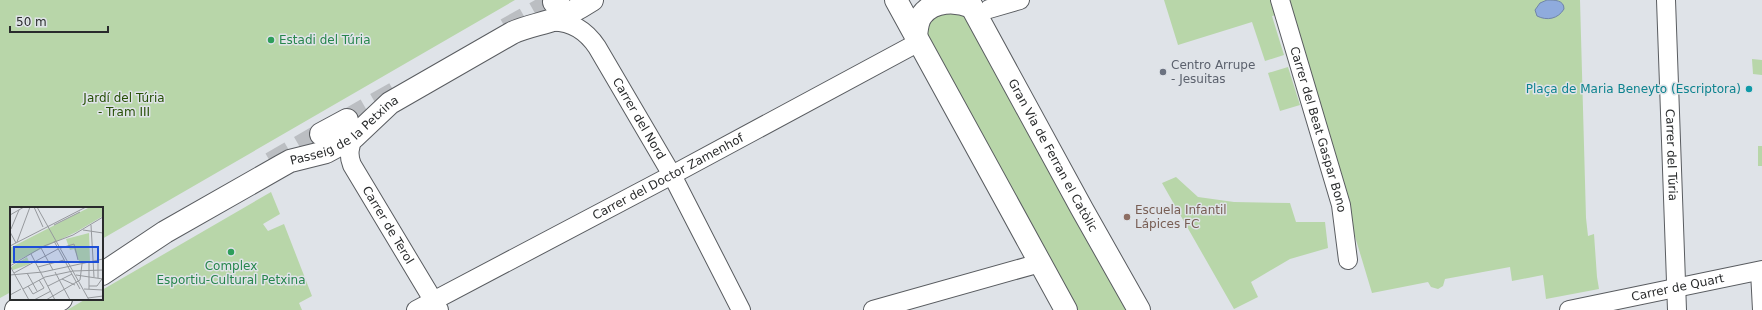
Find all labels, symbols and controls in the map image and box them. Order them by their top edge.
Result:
scale bar [10,8,108,34]
text: 50 m [16,15,47,29]
place label: Estadi del Túria [279,33,371,47]
marker: Estadi del Túria [266,35,276,45]
street label: Carrer del Beat Gaspar Bono [1287,45,1349,213]
place label: Centro Arrupe - Jesuitas [1171,58,1255,86]
marker: Centro Arrupe - Jesuitas [1158,67,1168,77]
street label: Carrer del Nord [610,75,668,162]
street label: Gran Via de Ferran el Catòlic [1005,76,1100,234]
place label: Plaça de Maria Beneyto (Escriptora) [1526,82,1741,96]
marker: Plaça de Maria Beneyto (Escriptora) [1744,84,1754,94]
park label: Jardí del Túria - Tram III [82,91,165,119]
street label: Passeig de la Petxina [289,93,401,168]
street label: Carrer del Túria [1663,109,1680,201]
street label: Carrer del Doctor Zamenhof [590,131,747,223]
street label: Carrer de Terol [359,184,417,266]
place label: Escuela Infantil Lápices FC [1135,203,1227,231]
inset map [10,207,103,300]
marker: Escuela Infantil Lápices FC [1122,212,1132,222]
marker: Complex Esportiu-Cultural Petxina [226,247,236,257]
place label: Complex Esportiu-Cultural Petxina [156,259,306,287]
street label: Carrer de Quart [1630,271,1726,304]

